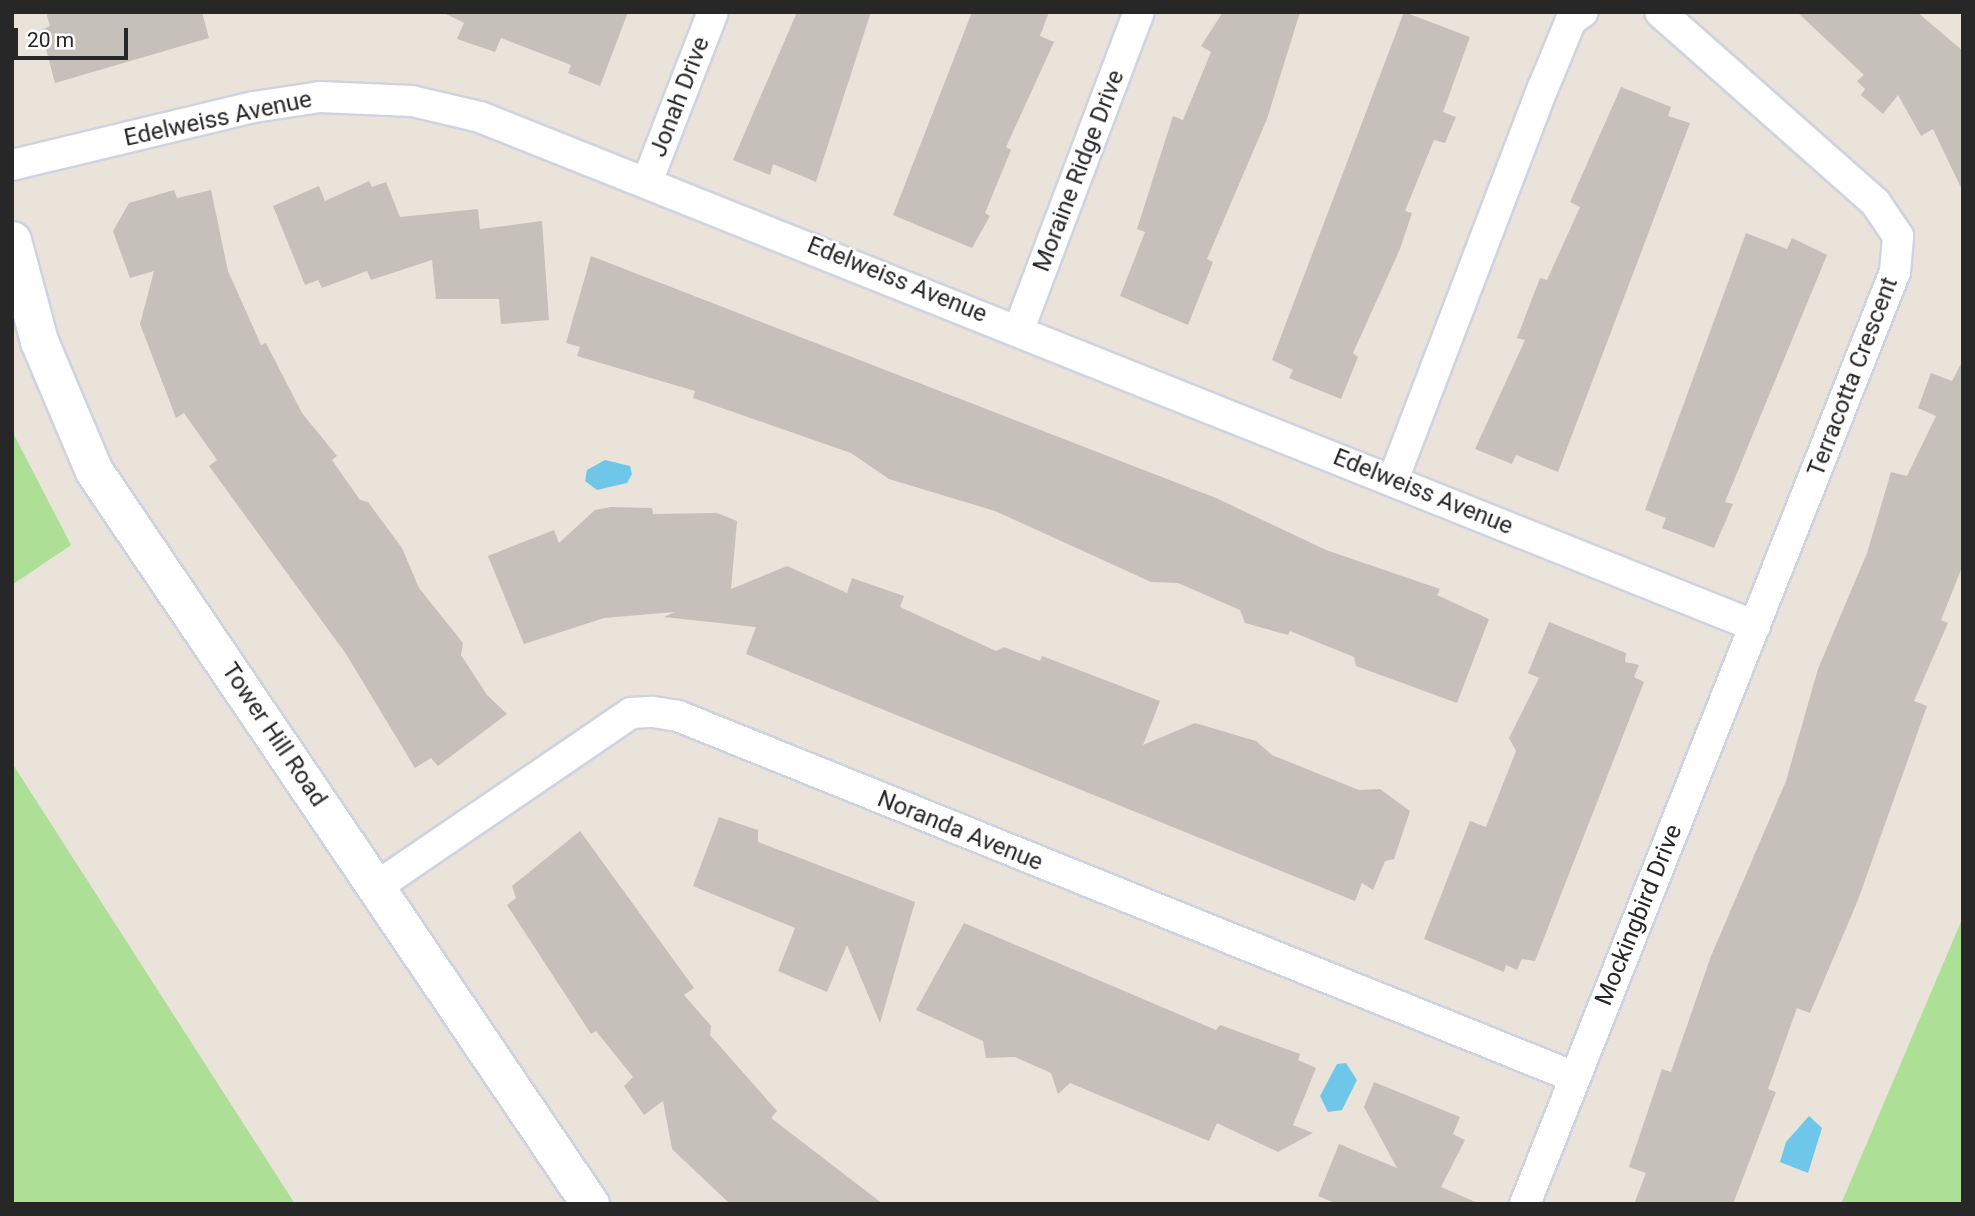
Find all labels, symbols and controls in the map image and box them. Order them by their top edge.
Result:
scale bar [18,14,131,58]
text: 20 m [27,28,74,52]
street label: Jonah Drive [644,33,716,161]
street label: Moraine Ridge Drive [1027,66,1131,276]
street label: Edelweiss Avenue [121,85,315,153]
street label: Edelweiss Avenue [803,231,991,329]
street label: Terracotta Crescent [1802,273,1904,481]
street label: Edelweiss Avenue [1329,443,1517,541]
street label: Tower Hill Road [215,658,333,812]
street label: Noranda Avenue [873,785,1047,877]
street label: Mockingbird Drive [1590,820,1688,1010]

